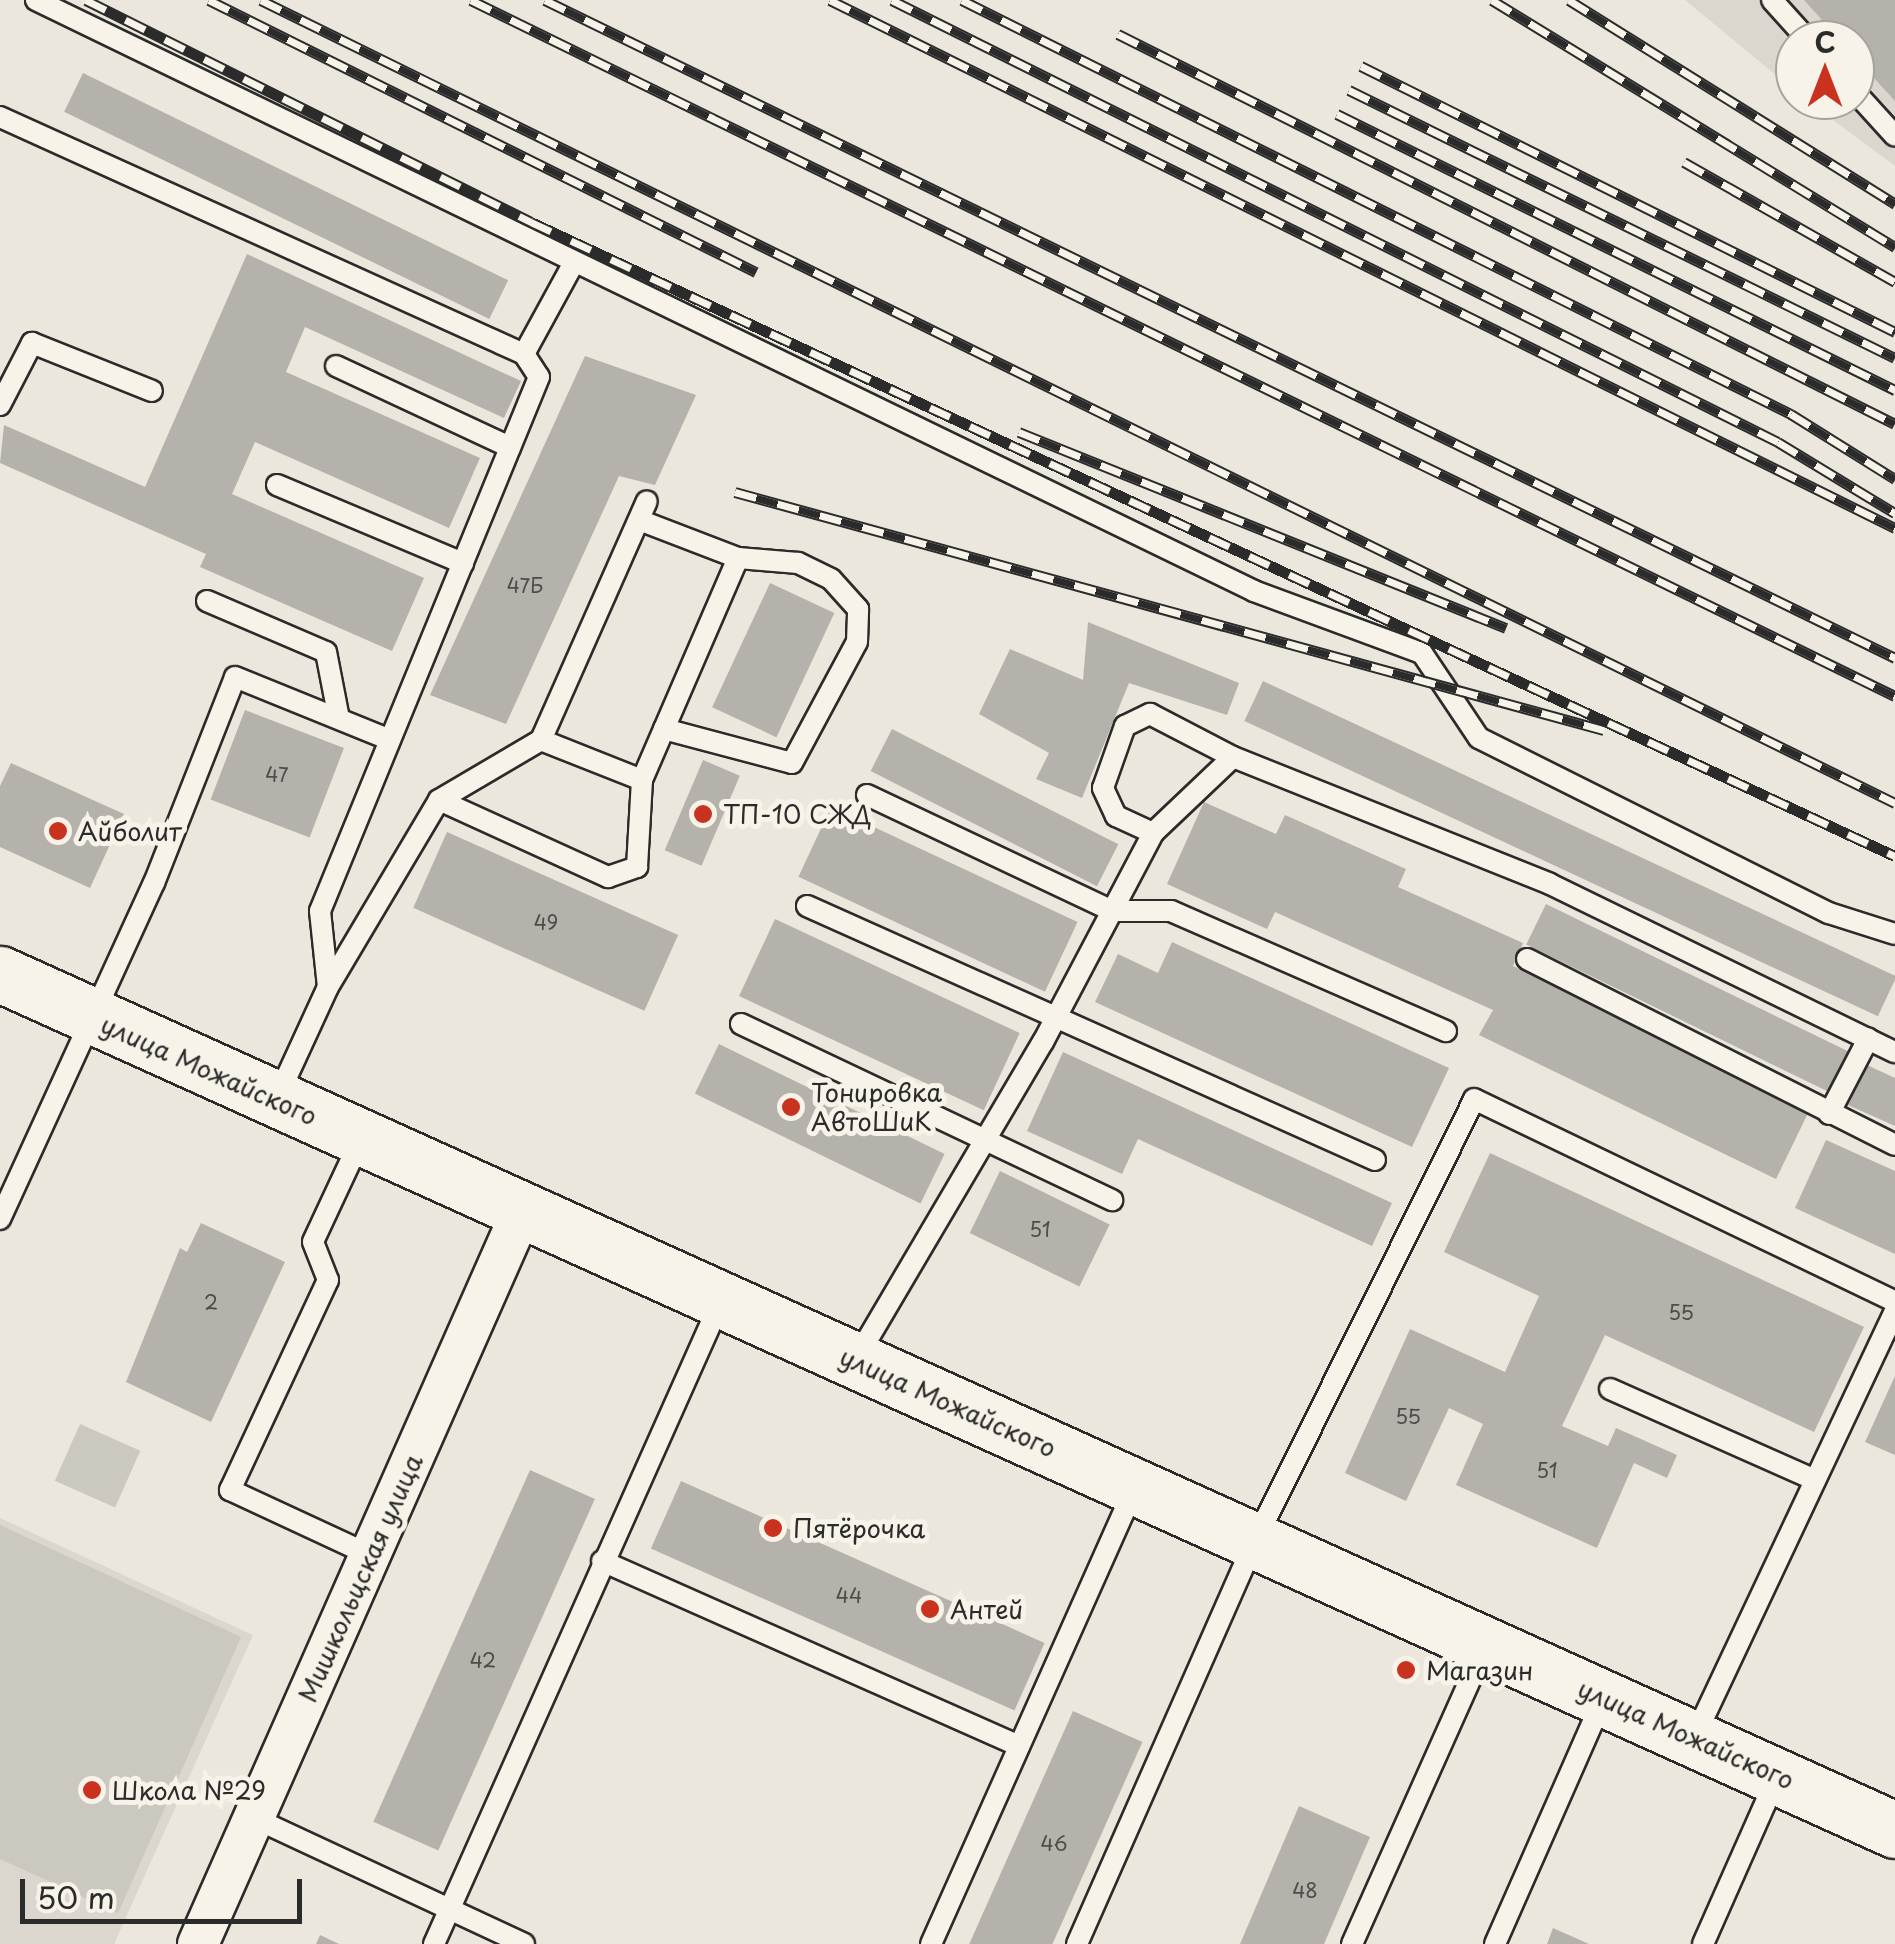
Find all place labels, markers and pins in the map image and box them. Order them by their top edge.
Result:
place label: ТП-10 СЖД [723,799,872,829]
marker: ТП-10 СЖД [692,803,714,825]
place label: Айболит [78,816,181,846]
marker: Айболит [47,820,69,842]
place label: Тонировка АвтоШиК [811,1078,942,1137]
marker: Тонировка АвтоШиК [780,1096,802,1118]
place label: Пятёрочка [793,1513,925,1543]
marker: Пятёрочка [762,1517,784,1539]
place label: Антей [950,1594,1023,1624]
marker: Антей [919,1598,941,1620]
place label: Магазин [1426,1655,1533,1685]
marker: Магазин [1395,1659,1417,1681]
place label: Школа №29 [112,1775,267,1805]
marker: Школа №29 [81,1779,103,1801]

